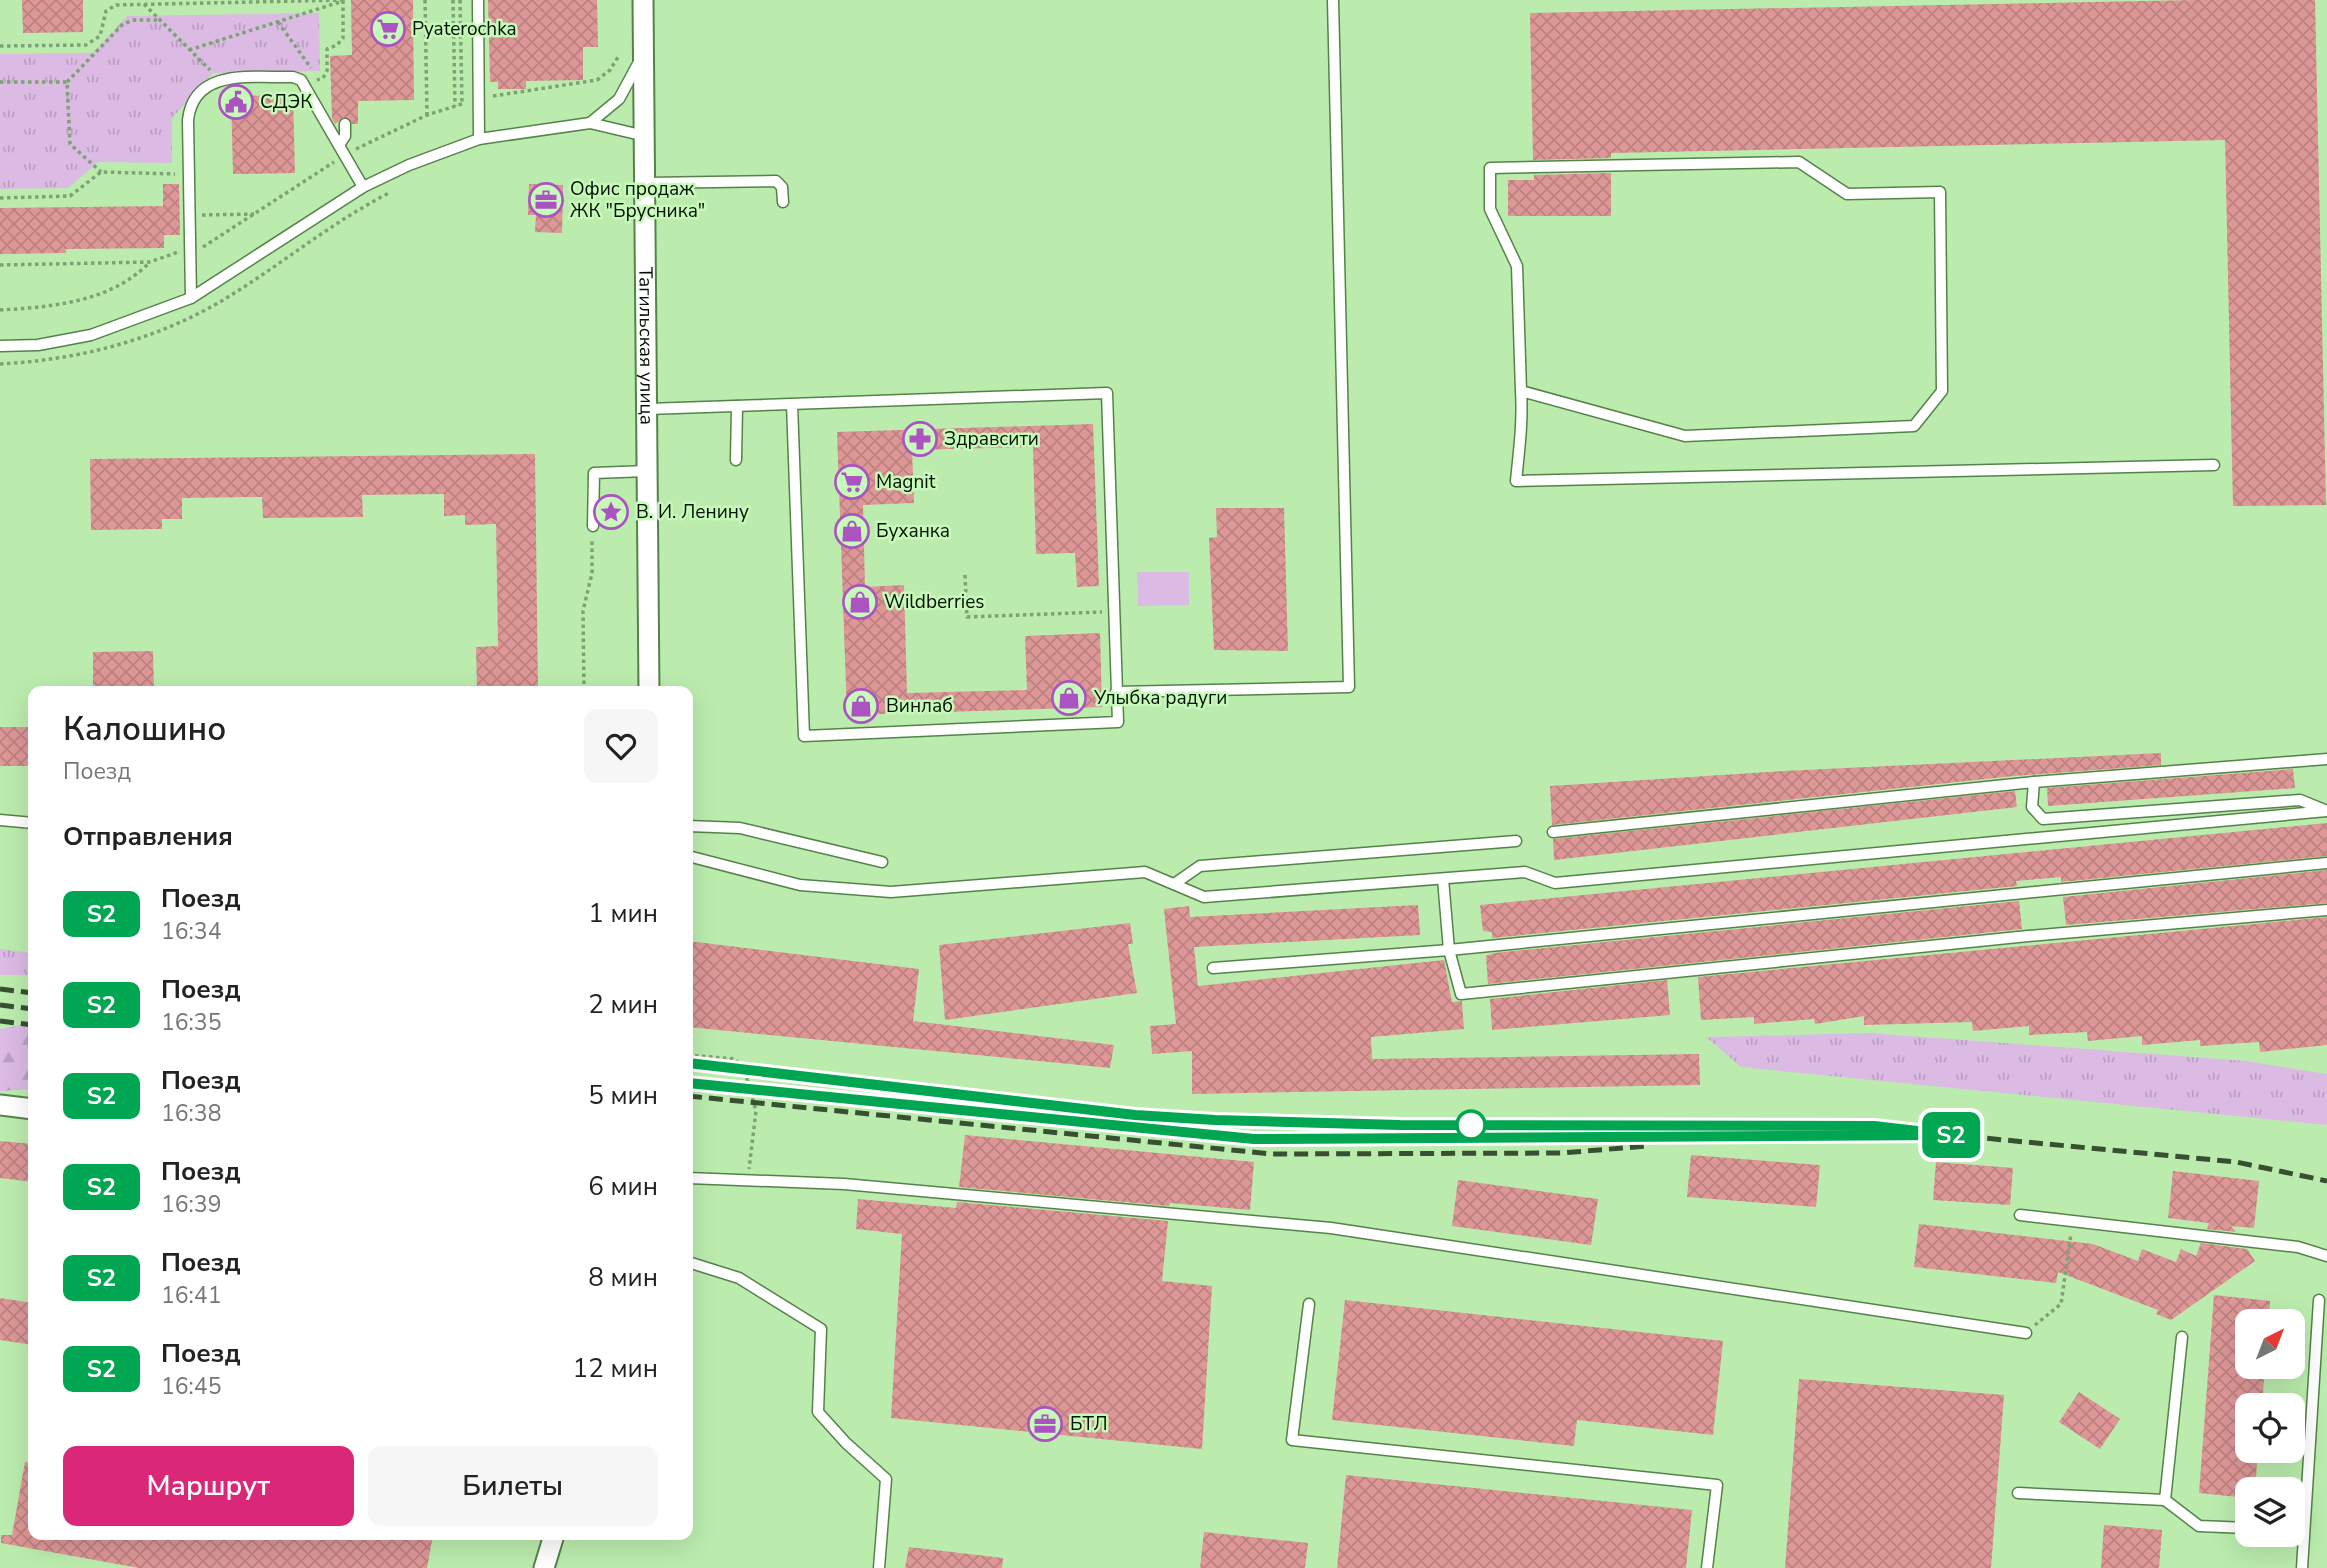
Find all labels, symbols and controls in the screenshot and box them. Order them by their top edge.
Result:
supermarket icon: Pyaterochka [369,10,407,48]
place label: Pyaterochka [412,16,517,42]
public building icon: СДЭК [217,83,255,121]
place label: СДЭК [260,89,313,115]
place label: Офис продаж ЖК "Брусника" [570,176,705,224]
office icon: Офис продаж ЖК "Брусника" [527,181,565,219]
street label: Тагильская улица [632,267,660,425]
pharmacy icon: Здравсити [901,420,939,458]
place label: Здравсити [944,426,1039,452]
supermarket icon: Magnit [833,463,871,501]
place label: Magnit [876,469,936,495]
place icon: В. И. Ленину [592,493,630,531]
place label: В. И. Ленину [636,499,749,525]
shop icon: Буханка [833,512,871,550]
place label: Буханка [876,518,950,544]
shop icon: Wildberries [841,583,879,621]
place label: Wildberries [884,589,984,615]
shop icon: Улыбка радуги [1050,679,1088,717]
place label: Улыбка радуги [1093,685,1227,711]
shop icon: Винлаб [842,687,880,725]
place label: Винлаб [886,693,953,719]
text: Калошино [63,707,226,752]
button: heart [584,709,658,783]
text: Поезд [63,756,131,787]
text: Отправления [63,819,233,854]
text: Поезд [161,881,241,916]
text: 1 мин [588,896,658,931]
text: S2 [87,898,116,930]
text: 16:34 [161,916,221,947]
text: Поезд [161,972,241,1007]
text: 2 мин [588,987,658,1022]
text: S2 [87,989,116,1021]
text: 16:35 [161,1007,221,1038]
text: Поезд [161,1063,241,1098]
text: 5 мин [588,1078,658,1113]
text: S2 [87,1080,116,1112]
text: 16:38 [161,1098,221,1129]
unlabelled marker [1456,1110,1486,1140]
line badge: S2 [1920,1112,1982,1158]
text: S2 [1936,1119,1966,1151]
text: Поезд [161,1154,241,1189]
text: 6 мин [588,1169,658,1204]
text: S2 [87,1171,116,1203]
text: 16:39 [161,1189,221,1220]
text: Поезд [161,1245,241,1280]
text: 8 мин [588,1260,658,1295]
text: S2 [87,1262,116,1294]
text: 16:41 [161,1280,221,1311]
north arrow [2235,1309,2305,1379]
map controls [2235,1309,2305,1547]
text: Поезд [161,1336,241,1371]
text: 12 мин [573,1351,658,1386]
text: S2 [87,1353,116,1385]
text: 16:45 [161,1371,221,1402]
button: locate [2235,1393,2305,1463]
office icon: БТЛ [1026,1405,1064,1443]
place label: БТЛ [1070,1411,1108,1437]
button: Маршрут [63,1446,354,1526]
button: Билеты [368,1446,658,1526]
button: layers [2235,1477,2305,1547]

